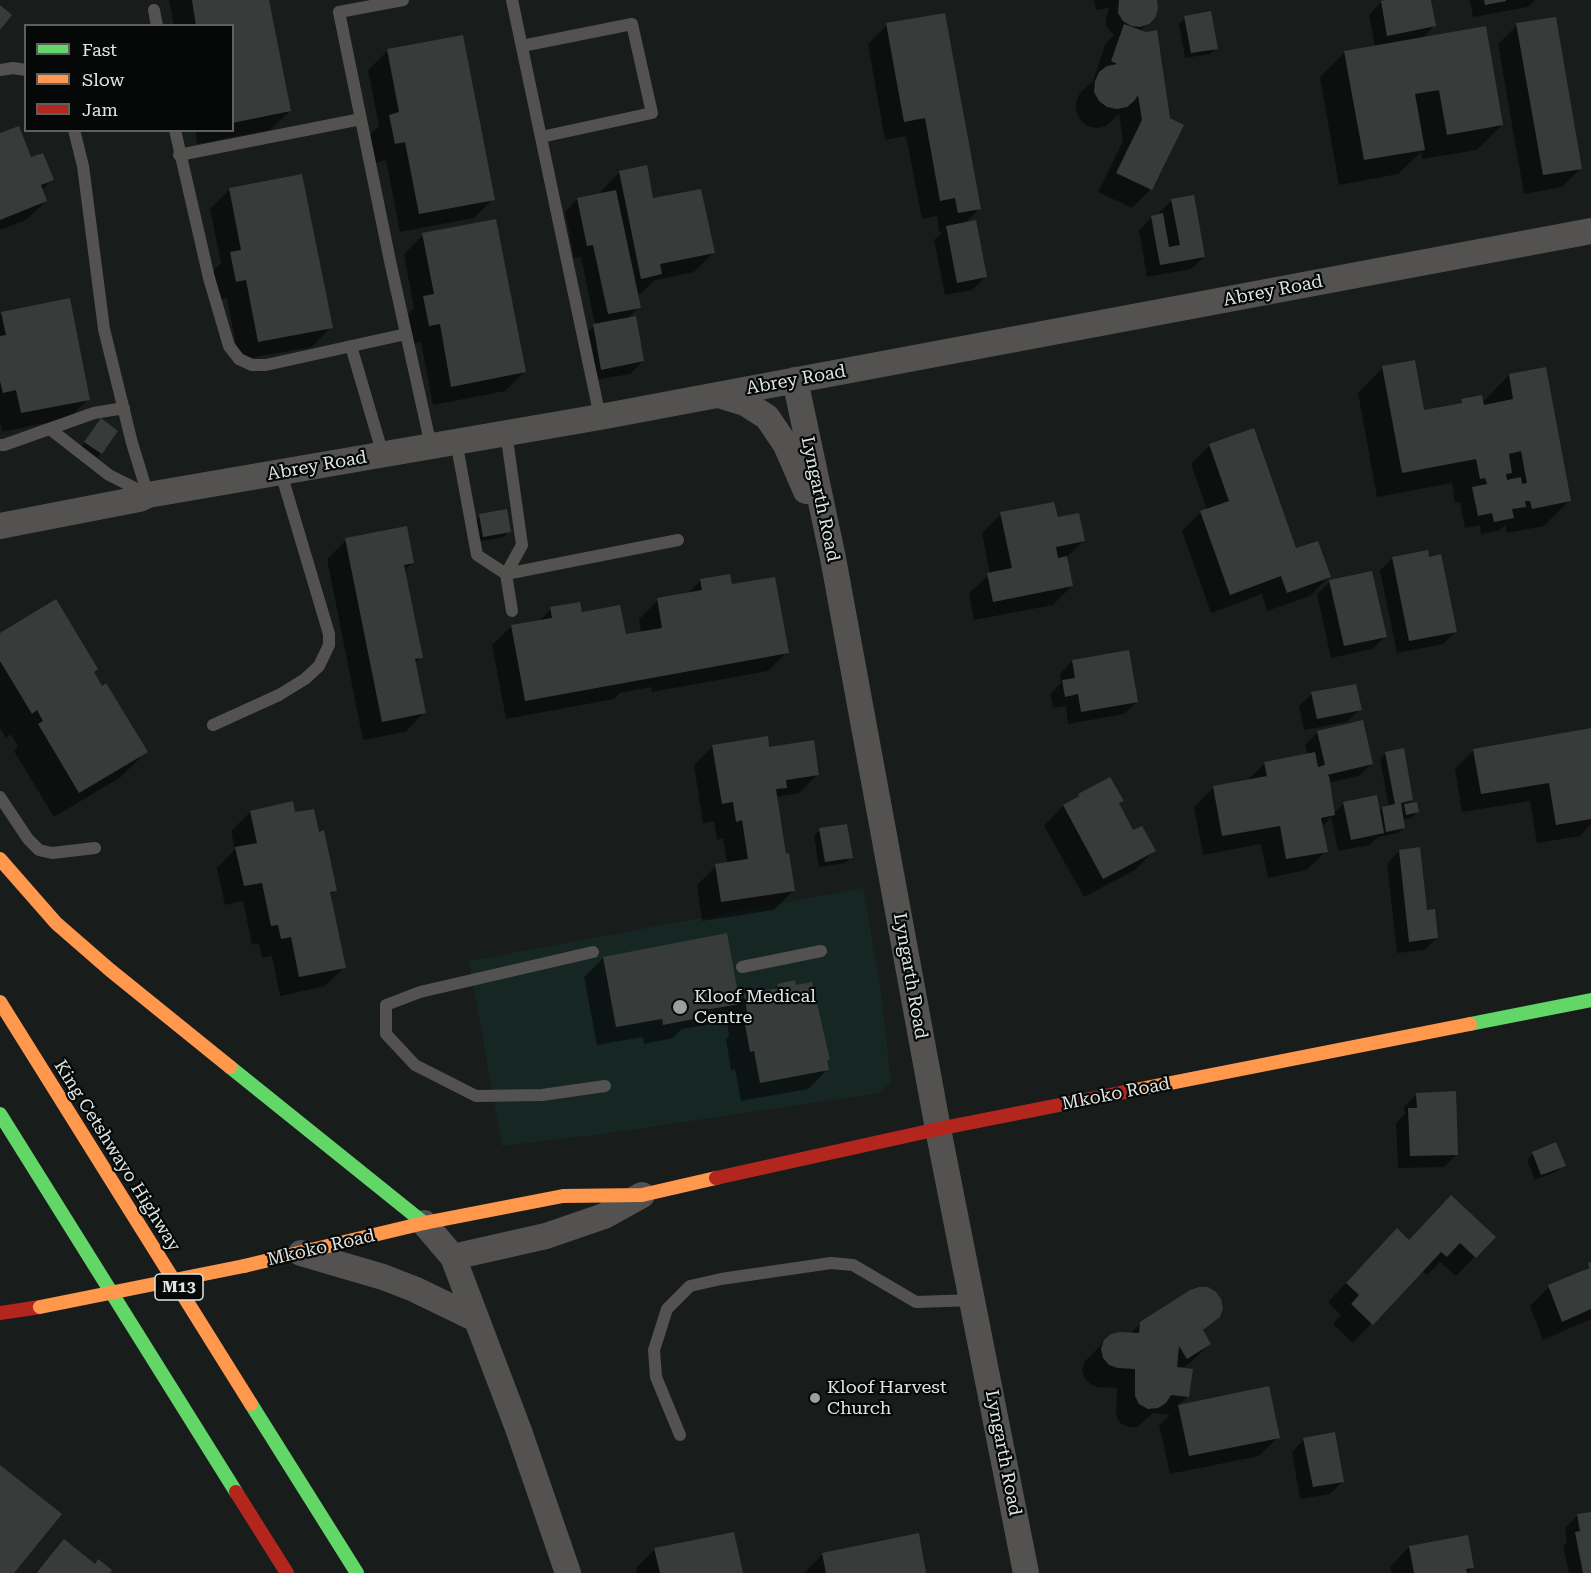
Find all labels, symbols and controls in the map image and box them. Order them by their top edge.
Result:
legend [24,24,234,132]
text: Fast [82,39,117,60]
text: Slow [82,69,124,90]
text: Jam [82,99,118,120]
street label: Abrey Road [1221,271,1325,311]
street label: Abrey Road [744,361,848,399]
street label: Lyngarth Road [796,434,844,564]
street label: Abrey Road [265,447,369,485]
street label: Lyngarth Road [888,911,932,1041]
place label: Kloof Medical Centre [694,986,816,1028]
marker: Kloof Medical Centre [671,998,689,1016]
street label: King Cetshwayo Highway [49,1056,185,1256]
street label: Mkoko Road [1060,1073,1172,1115]
street label: Mkoko Road [265,1225,377,1271]
road number: M13 [155,1274,203,1300]
place label: Kloof Harvest Church [827,1377,947,1420]
street label: Lyngarth Road [980,1388,1026,1518]
marker: Kloof Harvest Church [808,1391,822,1405]

